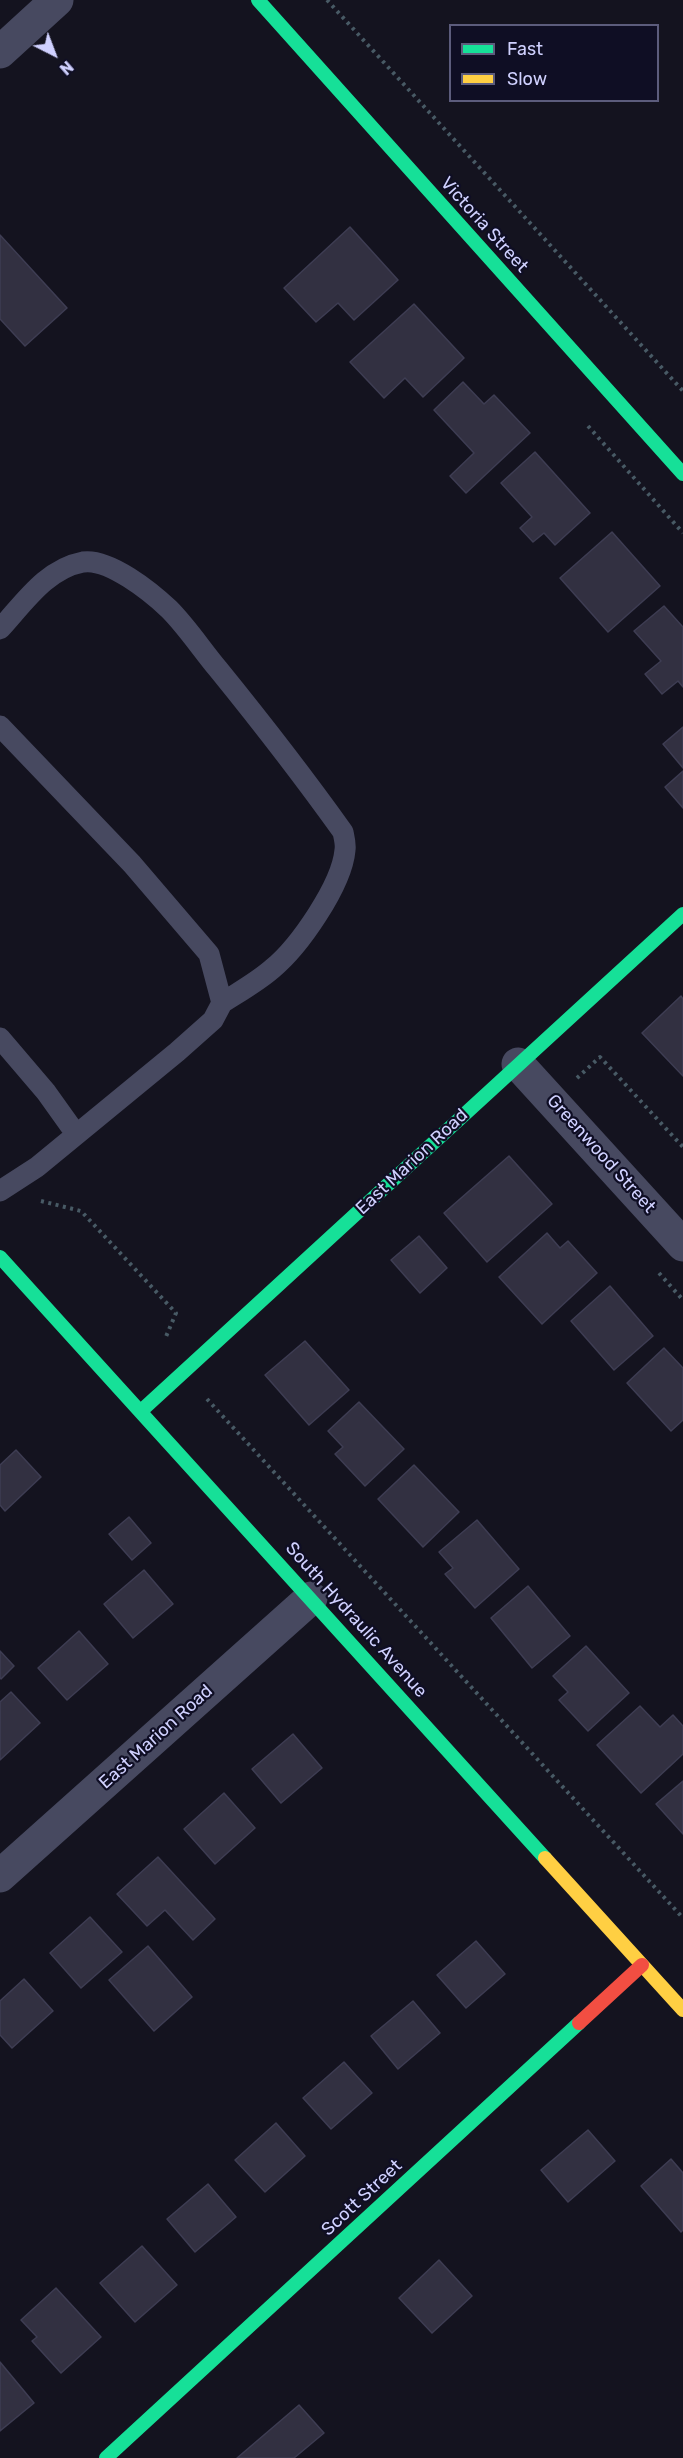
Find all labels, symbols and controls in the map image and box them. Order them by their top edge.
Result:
north arrow [24,24,84,84]
legend [449,24,659,102]
text: Fast [507,38,543,60]
text: N [56,57,77,79]
text: Slow [507,68,547,90]
street label: Victoria Street [436,173,532,277]
street label: Greenwood Street [542,1090,660,1218]
street label: East Marion Road [352,1105,472,1219]
street label: South Hydraulic Avenue [281,1538,431,1702]
street label: East Marion Road [95,1680,217,1794]
street label: Scott Street [317,2155,407,2241]

